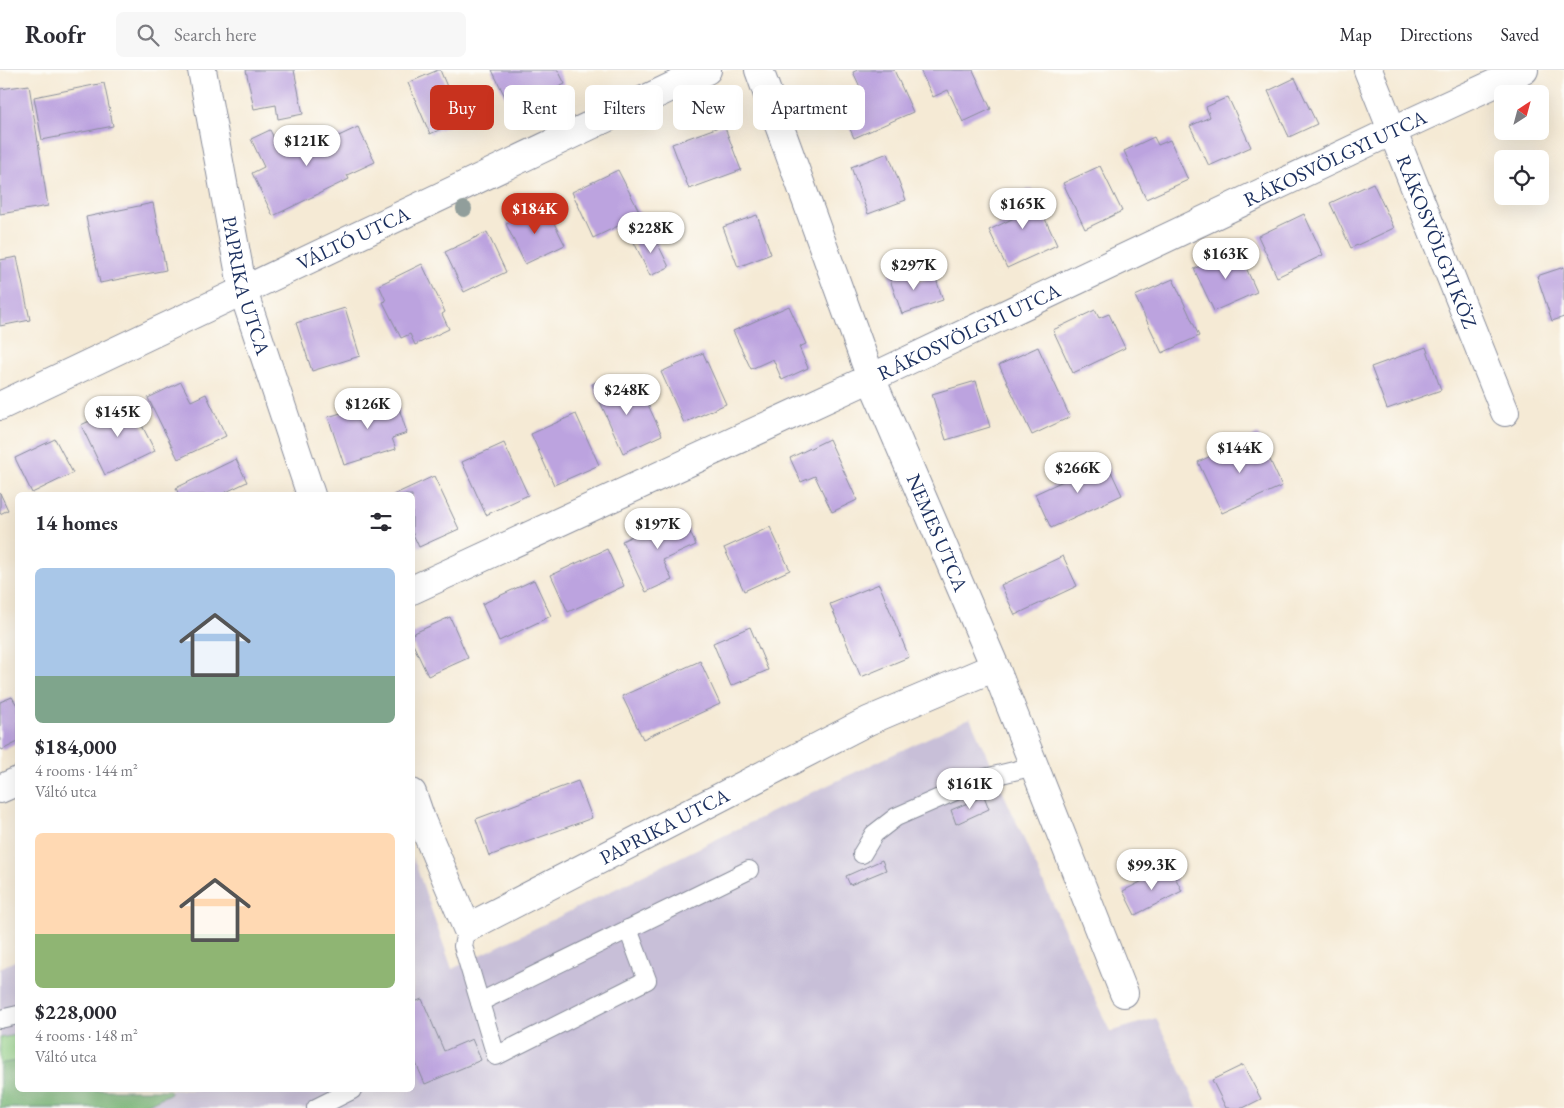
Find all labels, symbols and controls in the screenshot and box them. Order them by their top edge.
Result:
search box [116,12,466,57]
text: Roofr [25,19,86,50]
icon: search [134,21,162,49]
text: Search here [174,22,256,47]
text: Map [1340,23,1372,46]
text: Directions [1400,23,1472,46]
text: Saved [1500,23,1539,46]
chip: Buy [430,85,494,130]
chip: Rent [504,85,575,130]
chip: Filters [585,85,663,130]
chip: New [673,85,743,130]
chip: Apartment [753,85,865,130]
north arrow [1494,85,1549,140]
map controls [1494,85,1549,205]
street label: RÁKOSVÖLGYI UTCA [1239,104,1431,213]
pin: $121K [272,124,342,167]
text: $121K [285,130,329,151]
button: locate [1494,150,1549,205]
street label: RÁKOSVÖLGYI KÖZ [1390,151,1483,332]
pin: $165K [988,188,1058,230]
pin: $184K [500,192,570,235]
text: $165K [1001,193,1045,214]
text: $184K [513,198,557,219]
street label: VÁLTÓ UTCA [292,200,414,276]
pin: $228K [616,212,686,254]
street label: PAPRIKA UTCA [216,214,276,358]
text: $228K [629,217,673,238]
pin: $163K [1191,238,1261,280]
text: $163K [1204,243,1248,264]
pin: $297K [879,248,949,291]
text: $297K [892,254,936,275]
street label: RÁKOSVÖLGYI UTCA [873,277,1065,386]
pin: $248K [592,374,662,416]
text: $248K [605,379,649,400]
pin: $126K [333,388,403,430]
text: $126K [346,393,390,414]
pin: $145K [83,396,153,438]
text: $145K [96,401,140,422]
pin: $144K [1205,432,1275,474]
text: $144K [1218,437,1262,458]
pin: $266K [1043,452,1113,494]
text: $266K [1056,457,1100,478]
street label: NEMES UTCA [901,470,974,596]
icon: filters [367,508,395,536]
pin: $197K [623,508,693,550]
text: 14 homes [35,509,118,536]
text: $197K [636,513,680,534]
icon: home [170,600,260,690]
text: $184,000 [35,733,117,760]
text: 4 rooms · 144 m² [35,760,138,781]
pin: $161K [935,768,1005,810]
text: $161K [948,773,992,794]
text: Váltó utca [35,781,97,802]
street label: PAPRIKA UTCA [595,782,734,870]
pin: $99.3K [1111,848,1193,891]
text: $99.3K [1128,854,1176,875]
icon: home [170,865,260,955]
text: $228,000 [35,998,117,1025]
text: 4 rooms · 148 m² [35,1025,138,1046]
text: Váltó utca [35,1046,97,1067]

